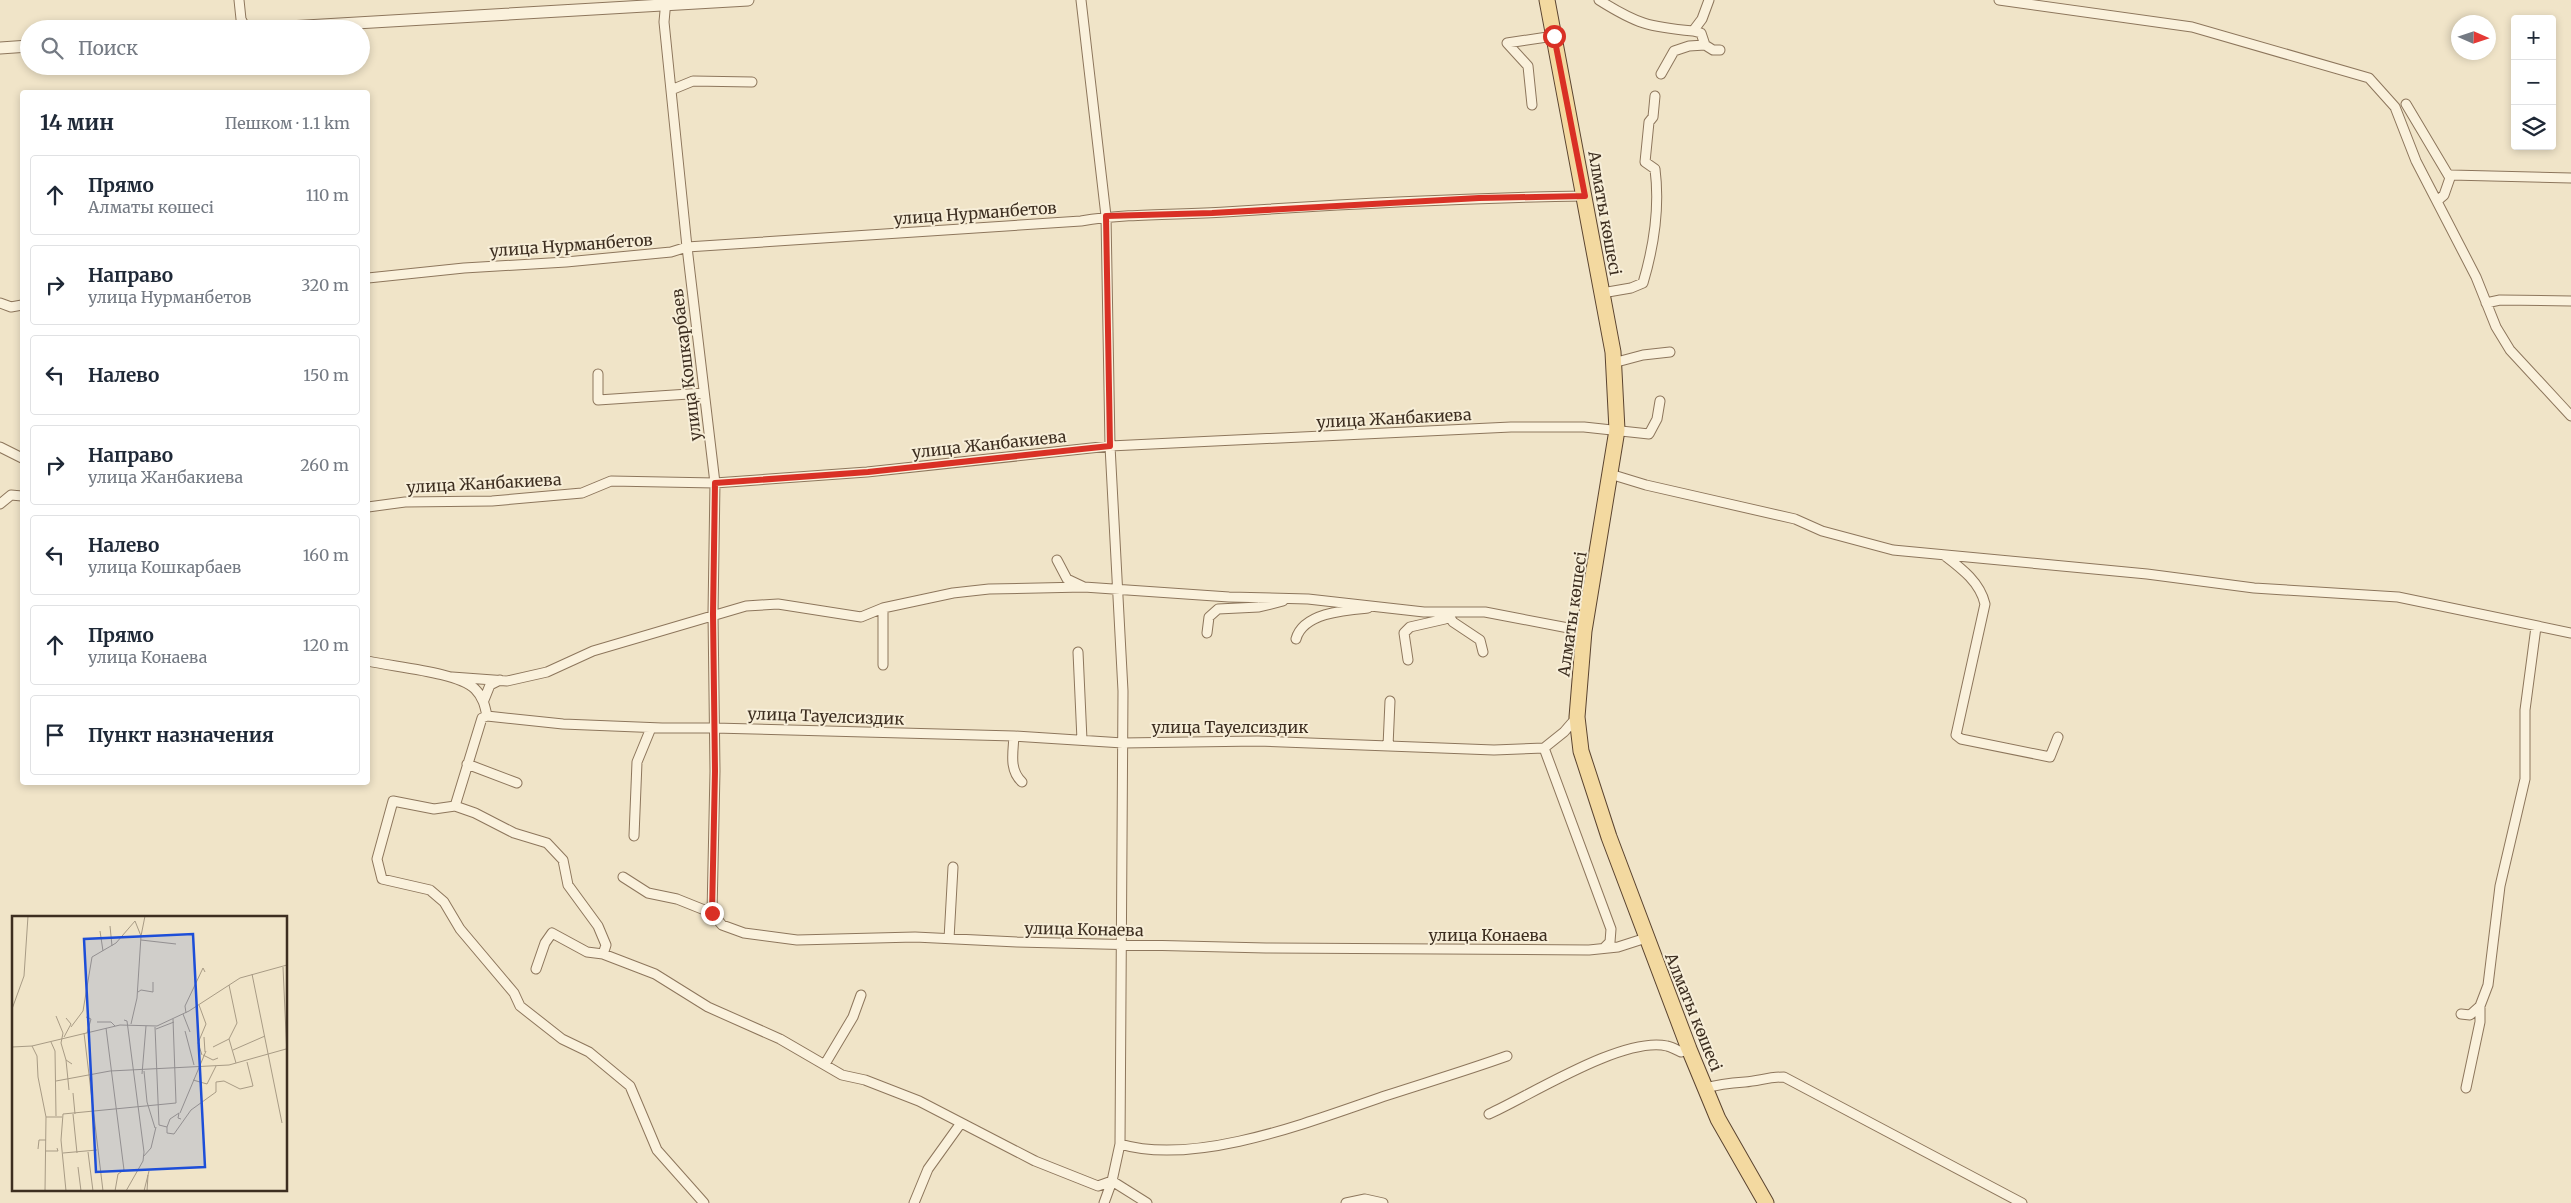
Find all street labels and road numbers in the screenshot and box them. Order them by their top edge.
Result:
street label: Алматы көшесі [1584,148,1626,277]
street label: улица Нурманбетов [893,197,1057,229]
street label: улица Нурманбетов [489,229,653,261]
street label: улица Кошкарбаев [667,288,705,442]
street label: улица Жанбакиева [1316,404,1472,432]
street label: улица Жанбакиева [911,426,1068,462]
street label: улица Жанбакиева [406,469,562,497]
street label: Алматы көшесі [1553,550,1591,679]
street label: улица Тауелсиздик [747,703,905,729]
street label: улица Тауелсиздик [1152,717,1308,737]
street label: улица Конаева [1024,918,1144,940]
street label: улица Конаева [1428,925,1548,945]
street label: Алматы көшесі [1661,949,1727,1074]

